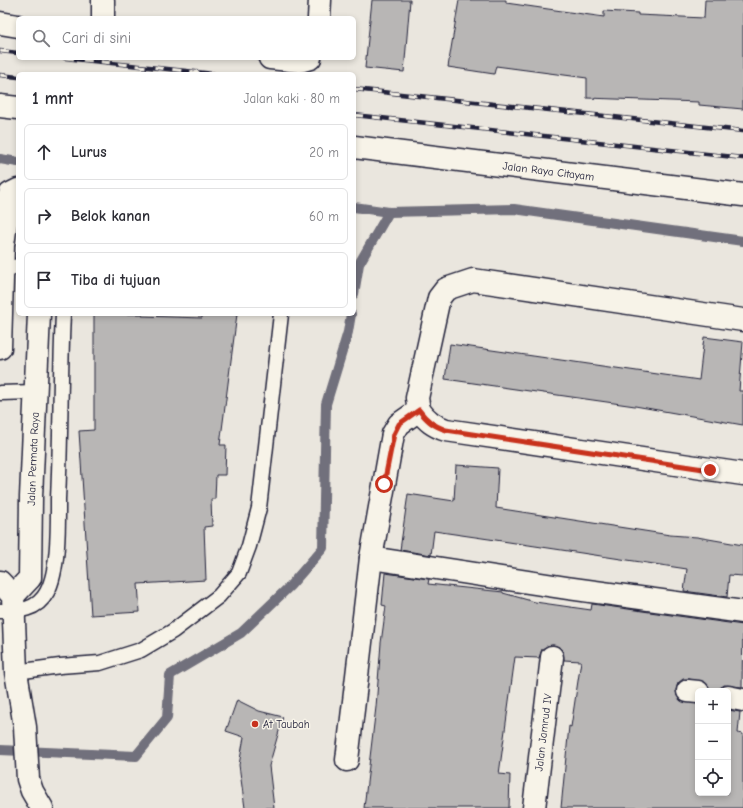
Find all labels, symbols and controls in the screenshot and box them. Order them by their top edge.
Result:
search box [16,16,356,60]
icon: search [30,27,52,49]
text: Cari di sini [62,29,131,47]
text: 1 mnt [32,89,73,108]
text: Jalan kaki · 80 m [244,91,340,106]
icon: ahead [33,141,55,163]
text: Lurus [71,143,107,161]
text: 20 m [309,145,339,160]
street label: Jalan Raya Citayam [502,159,595,183]
icon: right [33,205,55,227]
text: Belok kanan [71,207,150,225]
text: 60 m [309,209,339,224]
icon: arrive [33,269,55,291]
text: Tiba di tujuan [71,271,160,289]
street label: Jalan Permata Raya [24,412,41,506]
route end [701,461,719,479]
route start [375,475,393,493]
map controls [695,688,731,796]
button: + [695,688,731,724]
street label: Jalan Jamrud IV [532,693,554,772]
place label: At Taubah [263,718,310,731]
marker: At Taubah [250,719,260,729]
button: − [695,724,731,760]
button: locate [695,760,731,796]

